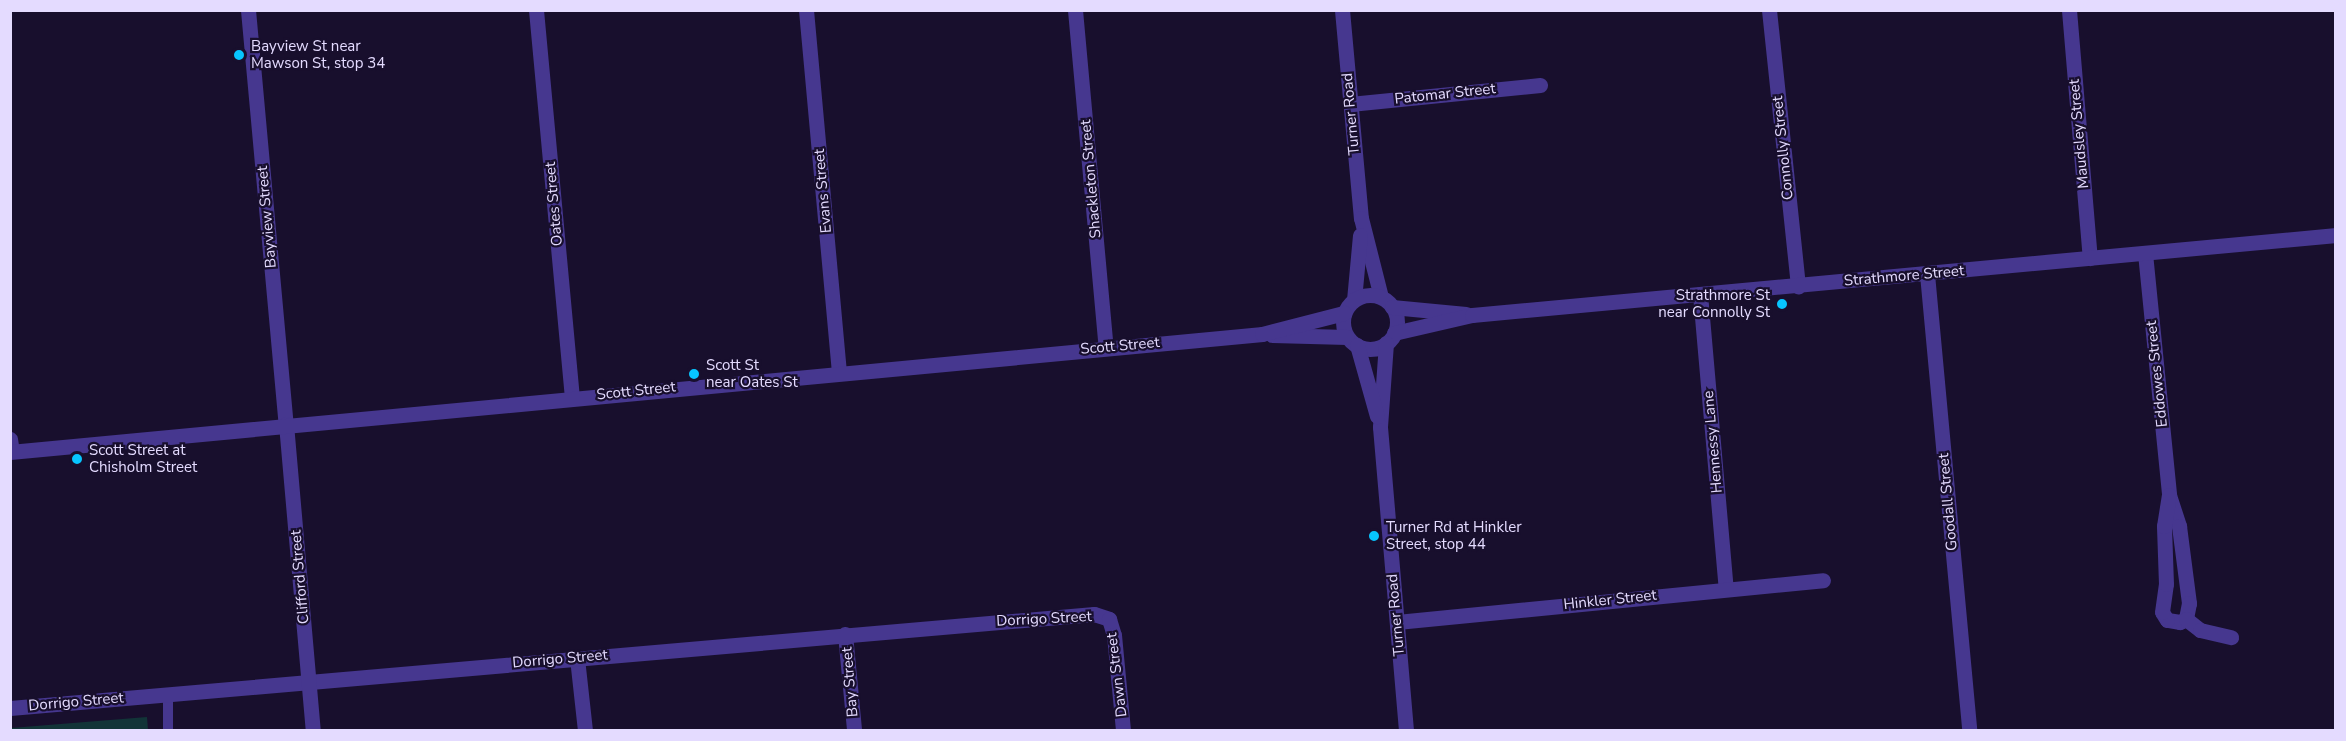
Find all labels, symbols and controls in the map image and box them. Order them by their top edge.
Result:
place label: Bayview St near Mawson St, stop 34 [251,37,385,72]
marker: Bayview St near Mawson St, stop 34 [232,48,246,62]
street label: Turner Road [1338,72,1364,156]
street label: Maudsley Street [2065,78,2093,190]
street label: Patomar Street [1394,80,1496,108]
street label: Connolly Street [1769,95,1797,201]
street label: Shackleton Street [1077,119,1105,239]
street label: Evans Street [810,148,836,234]
street label: Oates Street [541,161,567,247]
street label: Bayview Street [254,165,280,269]
street label: Strathmore Street [1843,262,1965,290]
place label: Strathmore St near Connolly St [1658,286,1770,321]
marker: Strathmore St near Connolly St [1775,297,1789,311]
street label: Eddowes Street [2142,320,2172,428]
street label: Scott Street [1080,334,1160,358]
place label: Scott St near Oates St [706,356,798,391]
marker: Scott St near Oates St [687,367,701,381]
street label: Scott Street [596,378,676,404]
street label: Hennessy Lane [1700,390,1726,494]
place label: Scott Street at Chisholm Street [89,441,197,476]
marker: Scott Street at Chisholm Street [70,452,84,466]
street label: Goodall Street [1935,452,1961,552]
place label: Turner Rd at Hinkler Street, stop 44 [1386,518,1522,553]
street label: Clifford Street [287,529,313,625]
marker: Turner Rd at Hinkler Street, stop 44 [1367,529,1381,543]
street label: Turner Road [1383,573,1409,657]
street label: Hinkler Street [1563,586,1657,614]
street label: Dorrigo Street [996,608,1092,630]
street label: Dawn Street [1103,632,1131,718]
street label: Dorrigo Street [512,646,608,672]
street label: Bay Street [838,646,862,718]
street label: Dorrigo Street [28,689,124,715]

